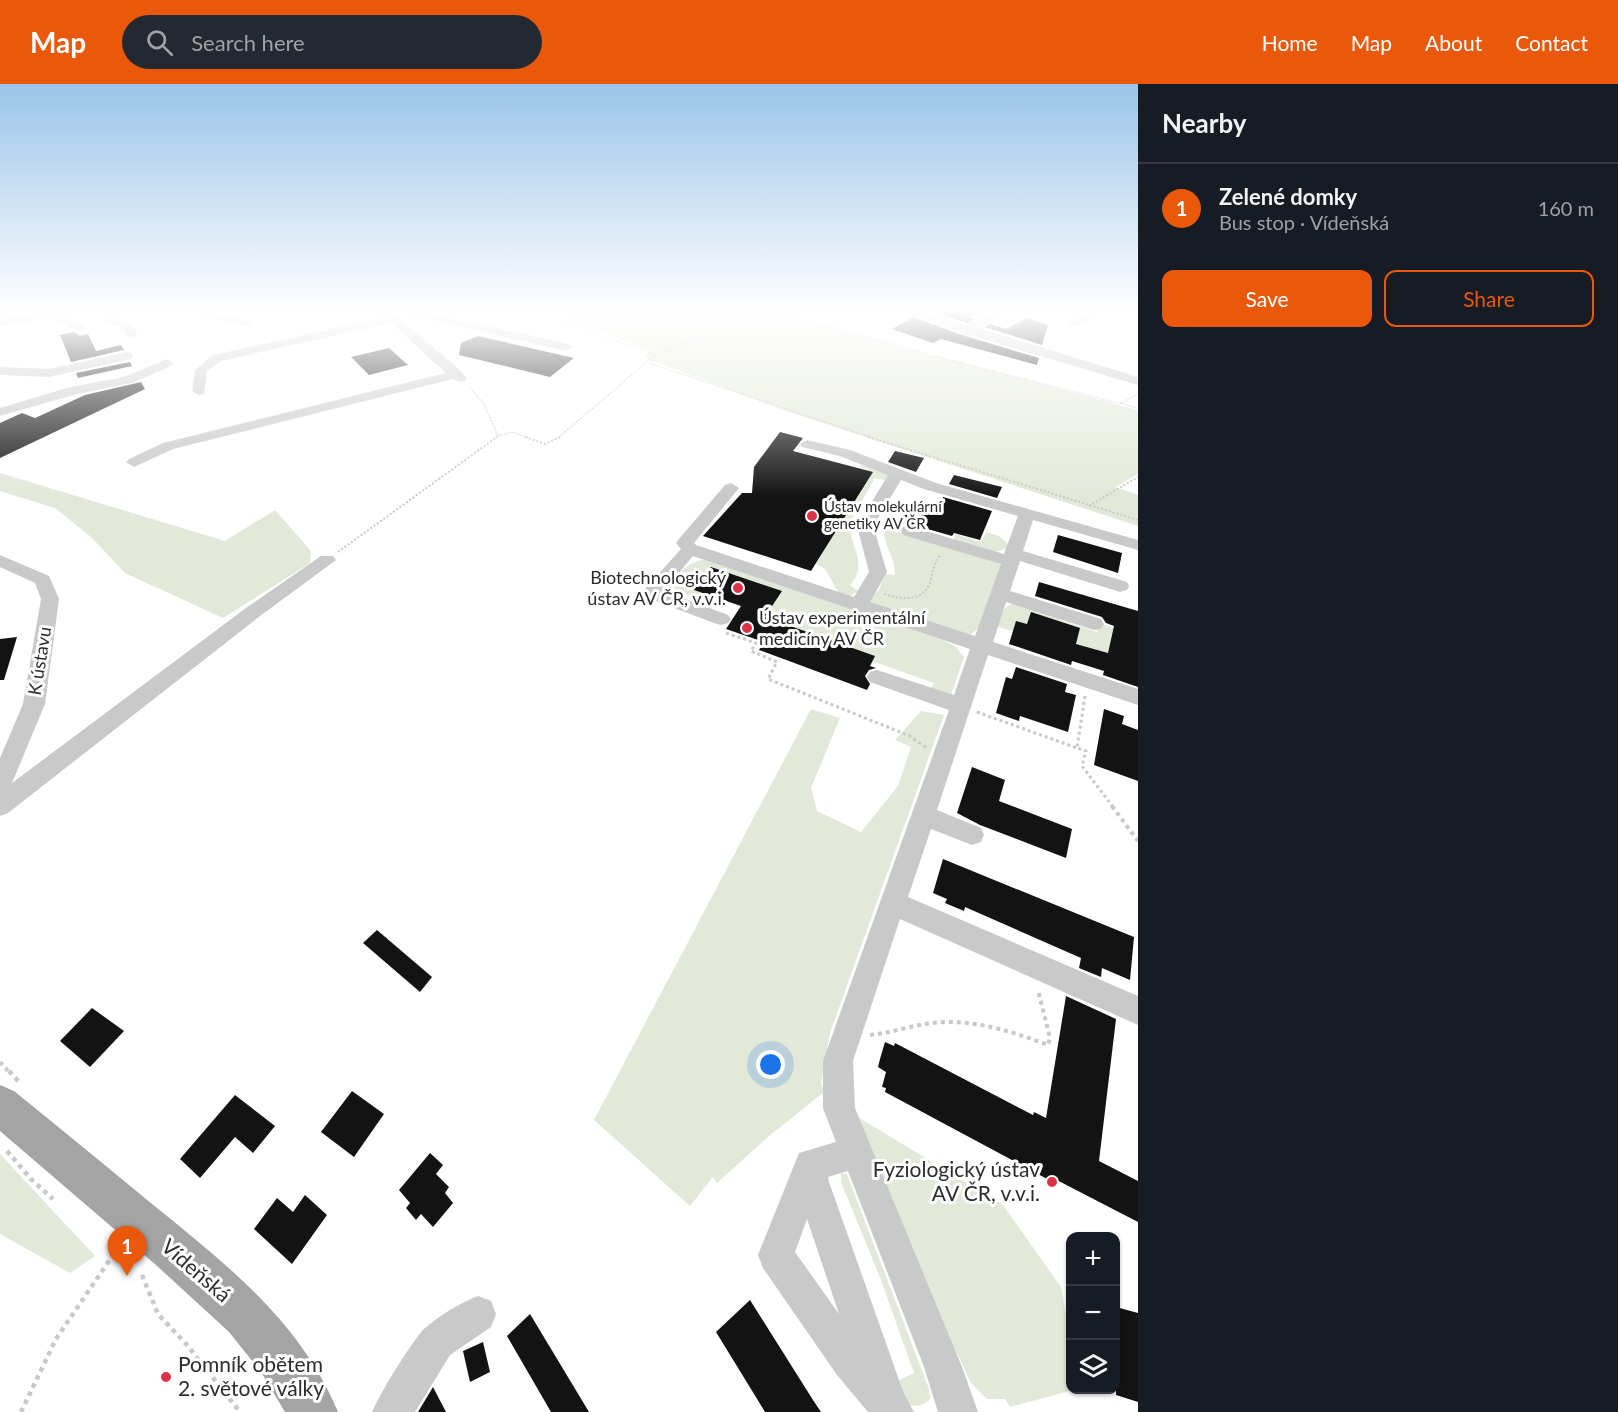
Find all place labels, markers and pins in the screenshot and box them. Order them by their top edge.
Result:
place label: Ústav molekulární genetiky AV ČR [824,497,943,532]
marker: Ústav molekulární genetiky AV ČR [805,509,819,523]
place label: Biotechnologický ústav AV ČR, v.v.i. [587,566,727,609]
marker: Biotechnologický ústav AV ČR, v.v.i. [731,581,745,595]
place label: Ústav experimentální medicíny AV ČR [759,606,926,649]
marker: Ústav experimentální medicíny AV ČR [740,621,754,635]
place label: Fyziologický ústav AV ČR, v.v.i. [873,1156,1040,1205]
marker: Fyziologický ústav AV ČR, v.v.i. [1045,1175,1059,1189]
pin: 1 [108,1226,146,1276]
place label: Pomník obětem 2. světové války [178,1351,324,1400]
marker: Pomník obětem 2. světové války [159,1370,173,1384]

